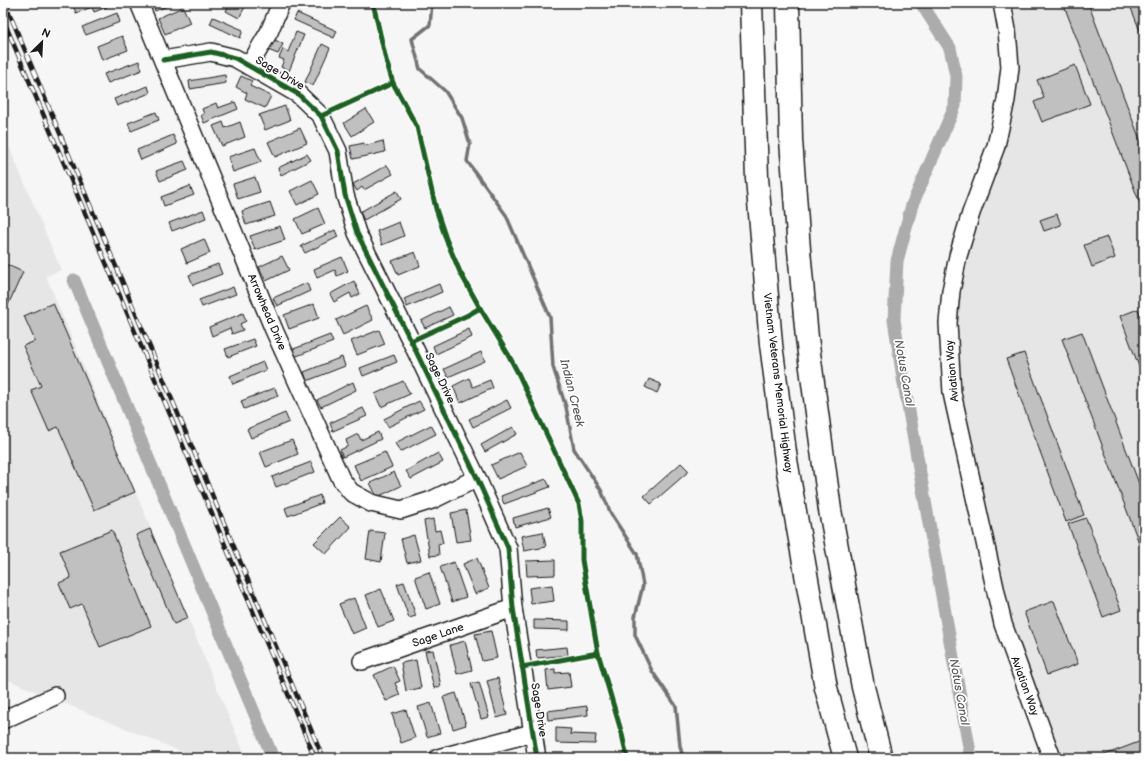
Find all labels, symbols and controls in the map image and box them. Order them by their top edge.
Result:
north arrow [22,22,62,62]
text: N [39,26,52,41]
street label: Sage Drive [253,53,307,93]
street label: Arrowhead Drive [245,272,289,353]
street label: Vietnam Veterans Memorial Highway [761,292,795,474]
water label: Notus Canal [891,339,917,409]
street label: Aviation Way [943,340,961,402]
street label: Sage Drive [422,351,458,406]
water label: Indian Creek [556,357,588,429]
street label: Sage Lane [410,620,466,650]
street label: Aviation Way [1008,655,1042,717]
water label: Notus Canal [946,658,972,728]
street label: Sage Drive [528,682,550,738]

